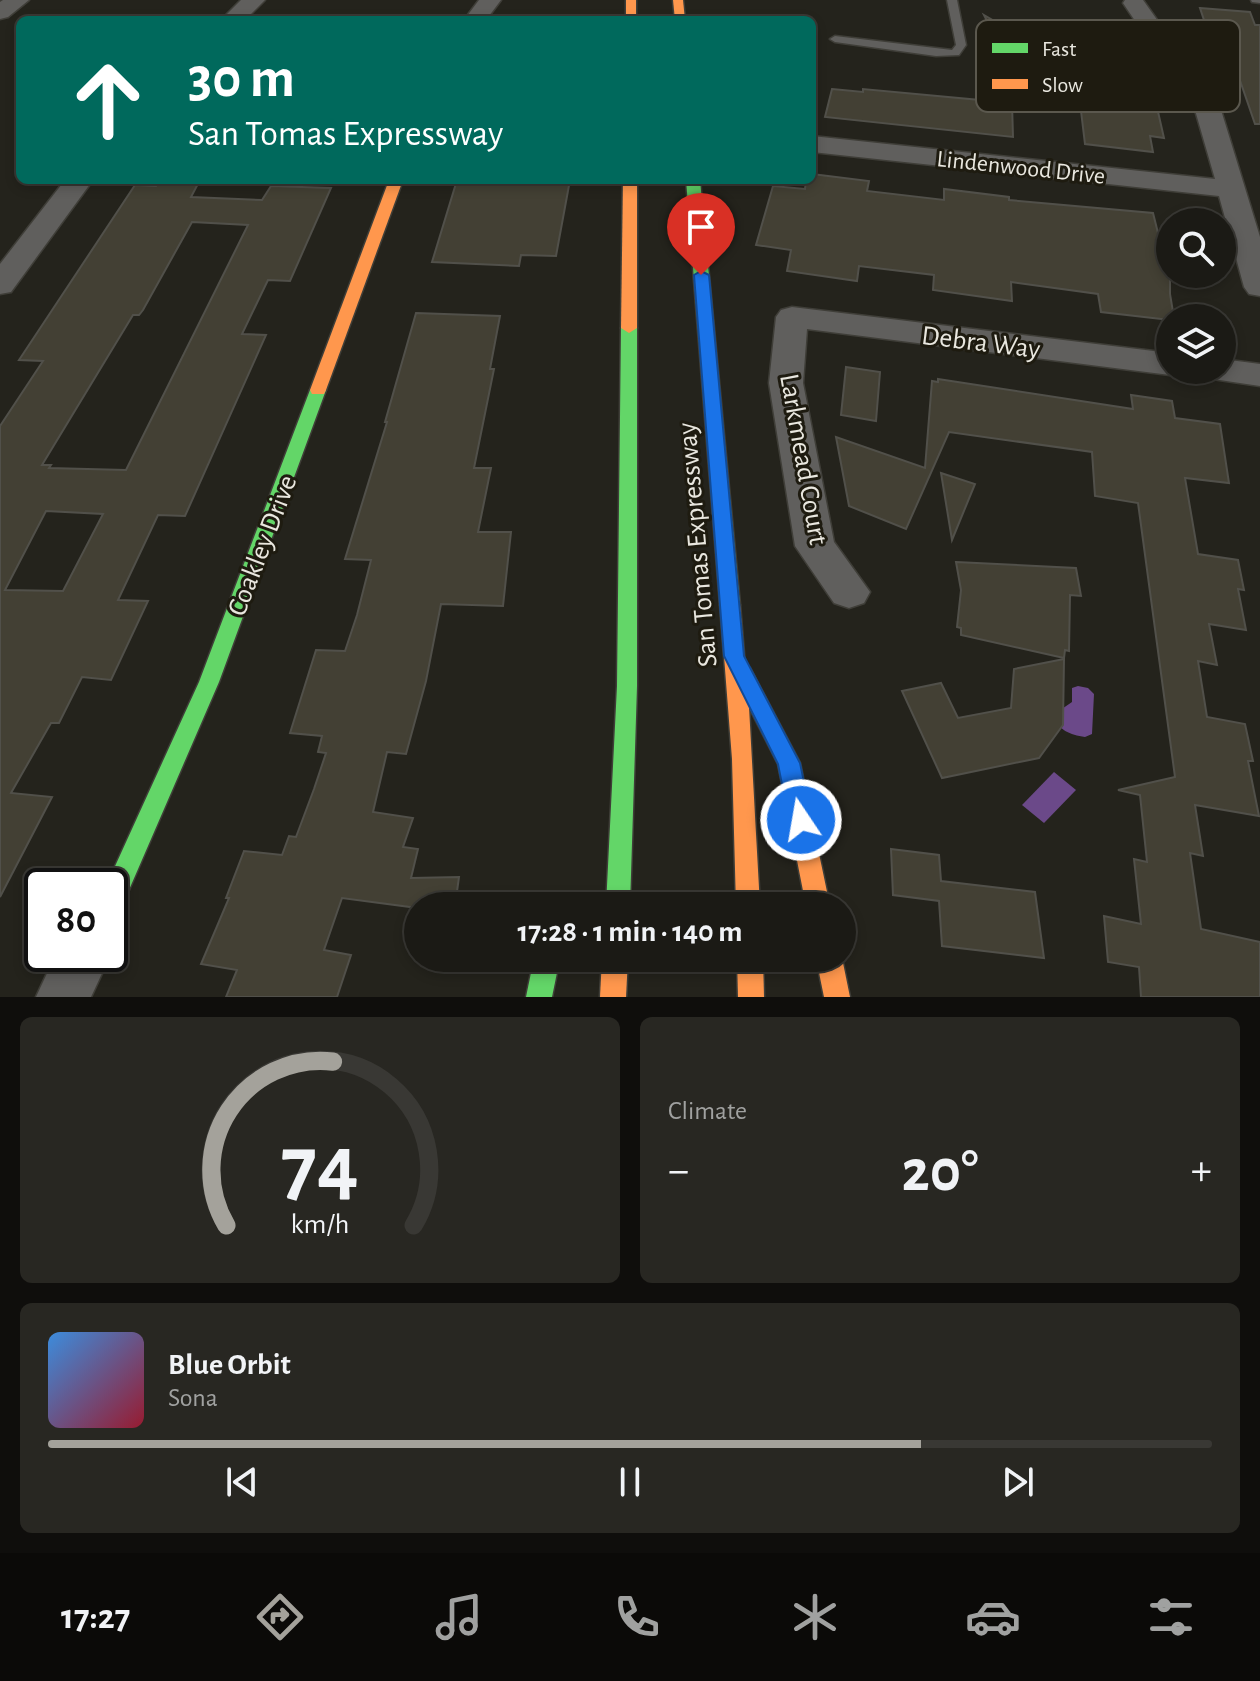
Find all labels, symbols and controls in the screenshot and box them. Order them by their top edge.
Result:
legend [976,20,1240,112]
text: Fast [1042,38,1076,60]
icon: ahead [56,48,160,152]
text: 30 m [188,51,295,107]
text: Slow [1042,74,1083,96]
text: San Tomas Expressway [188,116,503,152]
street label: Lindenwood Drive [935,147,1106,189]
pin [667,193,735,275]
icon: arrive [679,205,723,249]
map controls [1156,208,1236,384]
button: search [1156,208,1236,288]
button: layers [1156,304,1236,384]
street label: Debra Way [920,322,1042,364]
street label: Larkmead Court [774,372,832,547]
street label: San Tomas Expressway [673,421,723,668]
street label: Coakley Drive [223,472,302,620]
position arrow [759,778,843,862]
speed limit sign: 80 [24,868,128,972]
text: 17:28 · 1 min · 140 m [518,917,742,947]
text: Climate [668,1098,747,1124]
text: 74 [281,1125,359,1209]
text: 20° [901,1142,979,1202]
text: − [668,1149,689,1193]
text: + [1191,1149,1212,1193]
text: km/h [291,1210,349,1239]
text: Blue Orbit [168,1350,291,1380]
text: Sona [168,1385,218,1411]
icon: previous [220,1460,264,1504]
icon: pause [608,1460,652,1504]
icon: next [996,1460,1040,1504]
icon: directions [252,1589,308,1645]
icon: music [431,1589,487,1645]
icon: phone [609,1589,665,1645]
icon: climate [787,1589,843,1645]
icon: car [965,1589,1021,1645]
icon: filters [1143,1589,1199,1645]
text: 17:27 [61,1599,130,1635]

